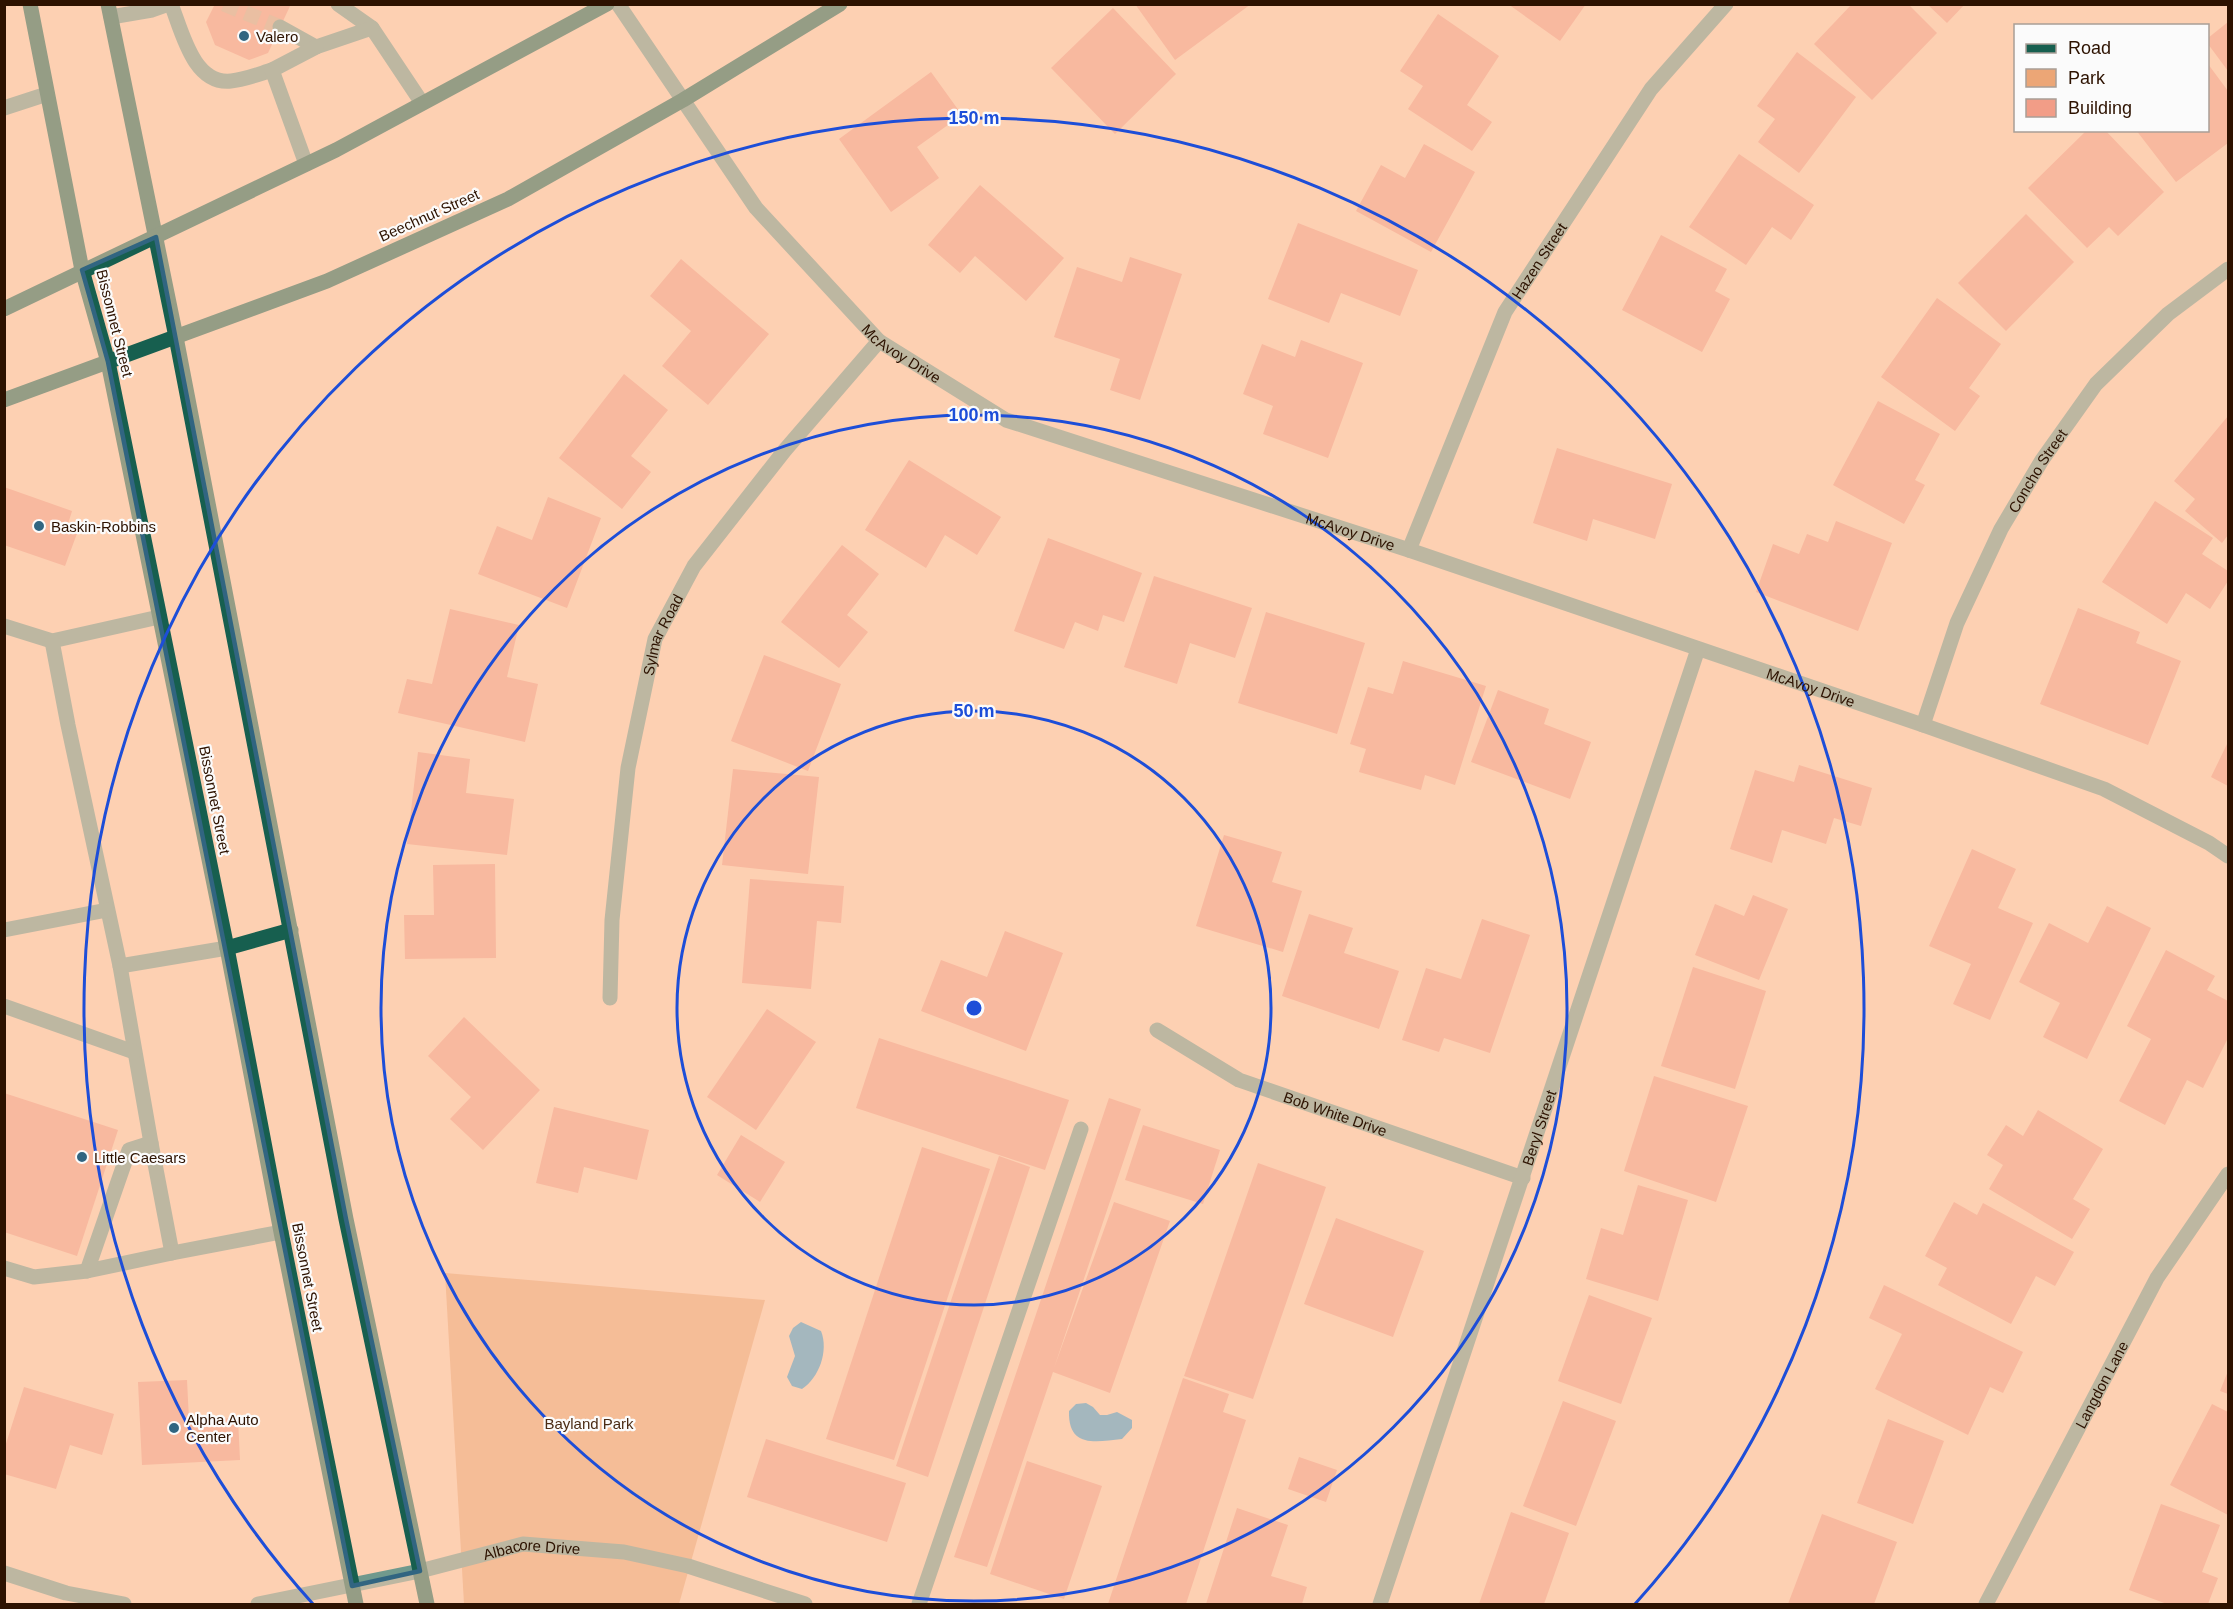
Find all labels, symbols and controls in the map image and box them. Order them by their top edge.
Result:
legend [2014,24,2209,132]
place label: Valero [256,28,298,45]
marker: Valero [237,29,251,43]
text: Road [2068,38,2111,58]
text: Park [2068,68,2106,88]
text: Building [2068,98,2132,118]
text: 150 m [948,108,1000,128]
street label: Beechnut Street [376,185,482,245]
street label: Hazen Street [1508,219,1570,302]
street label: Bissonnet Street [93,268,137,379]
street label: McAvoy Drive [859,320,944,386]
text: 100 m [948,405,1000,425]
street label: Concho Street [2004,425,2070,516]
street label: McAvoy Drive [1304,509,1397,553]
place label: Baskin-Robbins [51,518,156,535]
marker: Baskin-Robbins [32,519,46,533]
street label: Sylmar Road [639,591,686,677]
street label: McAvoy Drive [1764,664,1857,710]
text: 50 m [953,701,995,721]
street label: Bissonnet Street [196,744,234,856]
centre of rings [964,998,984,1018]
street label: Beryl Street [1518,1087,1559,1168]
street label: Bob White Drive [1281,1088,1389,1139]
place label: Little Caesars [94,1149,186,1166]
marker: Little Caesars [75,1150,89,1164]
street label: Bissonnet Street [289,1221,327,1333]
street label: Langdon Lane [2071,1338,2131,1431]
place label: Alpha Auto Center [186,1411,259,1445]
park label: Bayland Park [544,1415,634,1432]
marker: Alpha Auto Center [167,1421,181,1435]
street label: Albacore Drive [481,1535,581,1563]

